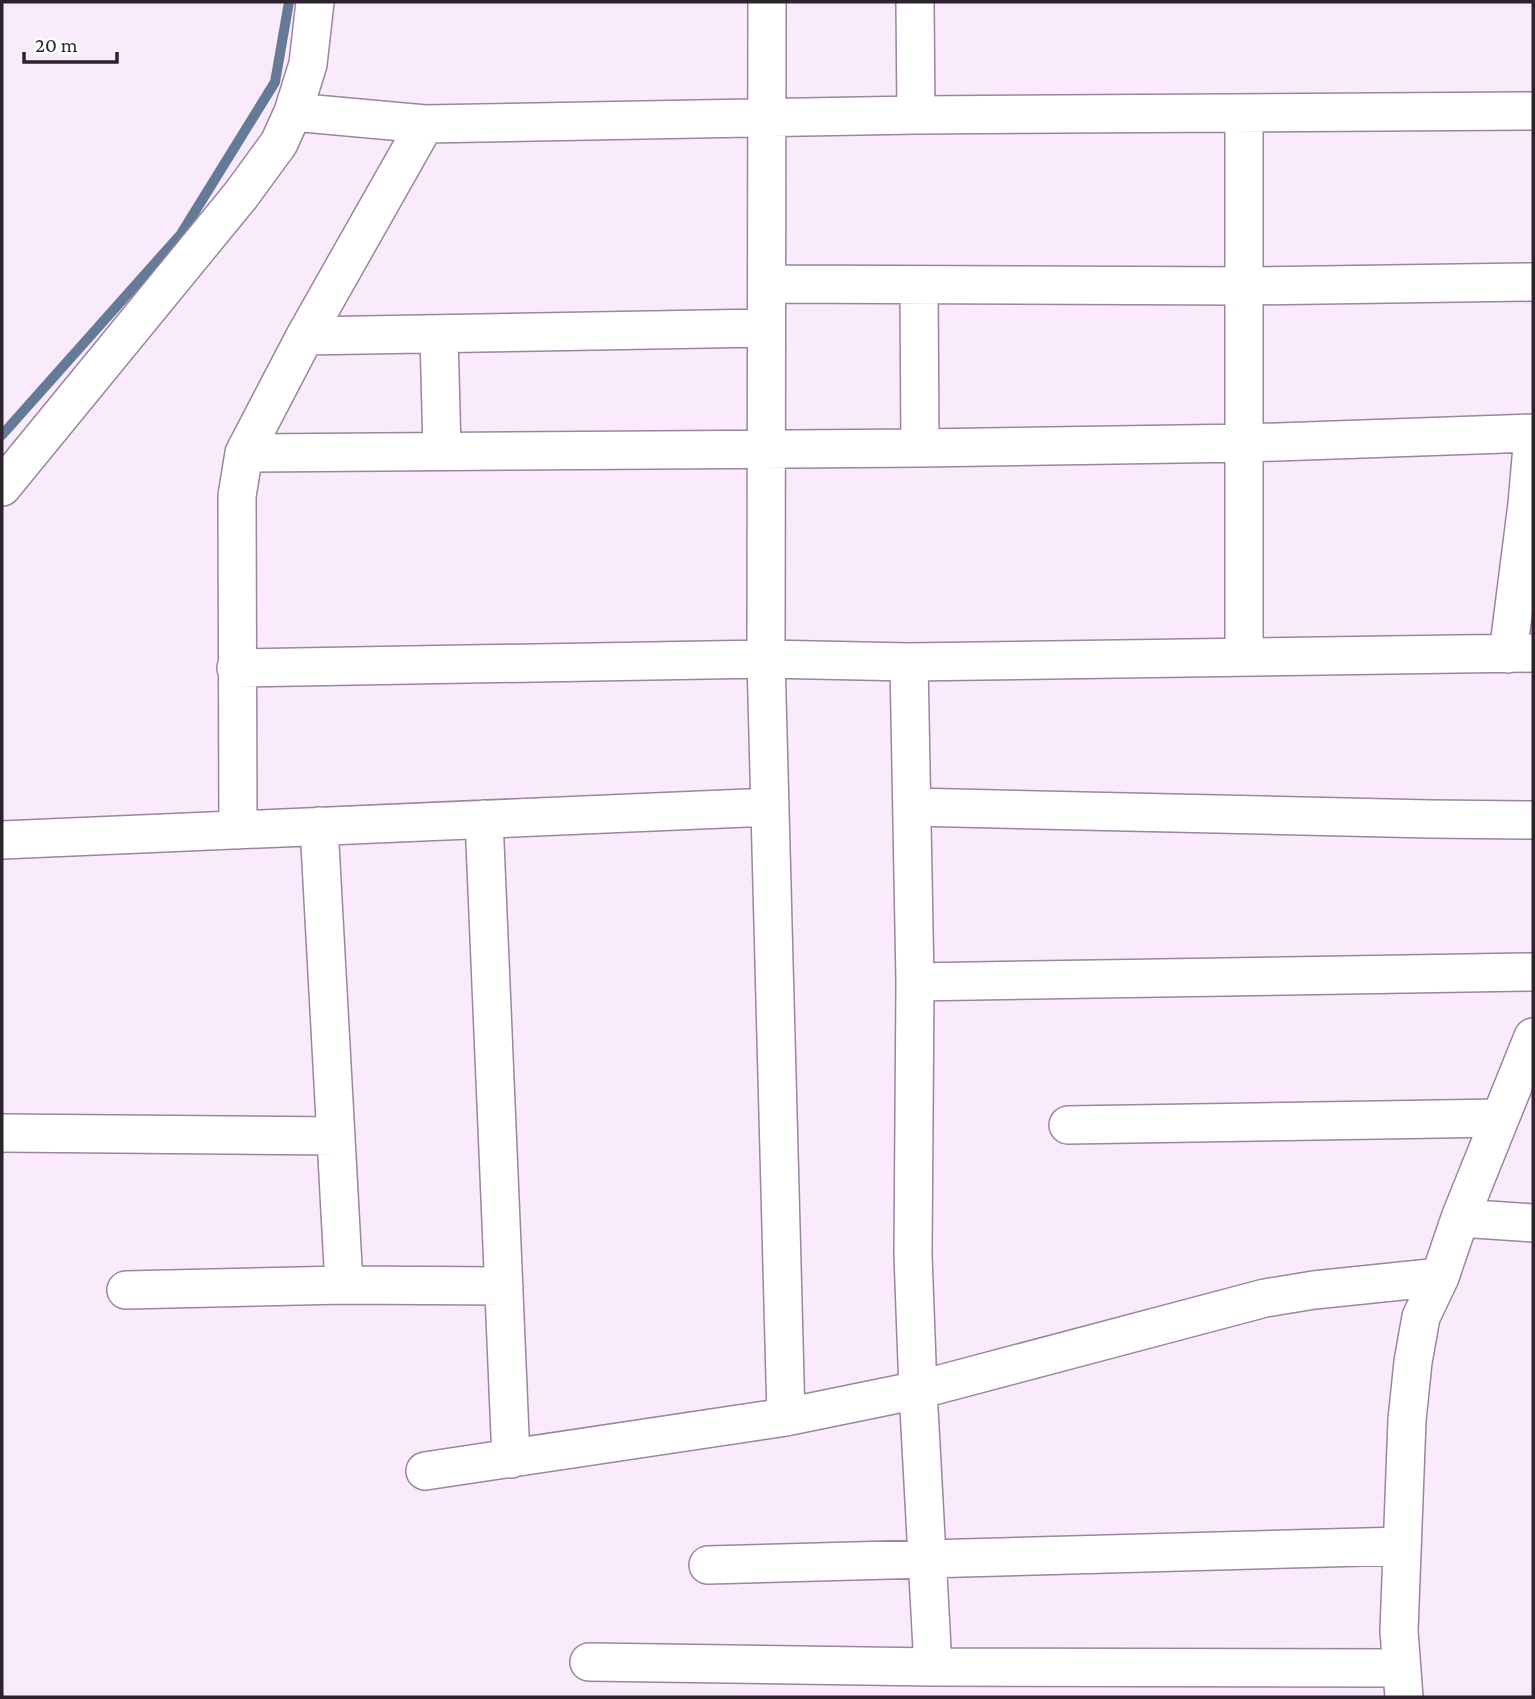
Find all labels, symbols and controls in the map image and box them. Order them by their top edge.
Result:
scale bar [24,21,117,65]
text: 20 m [35,33,78,57]

